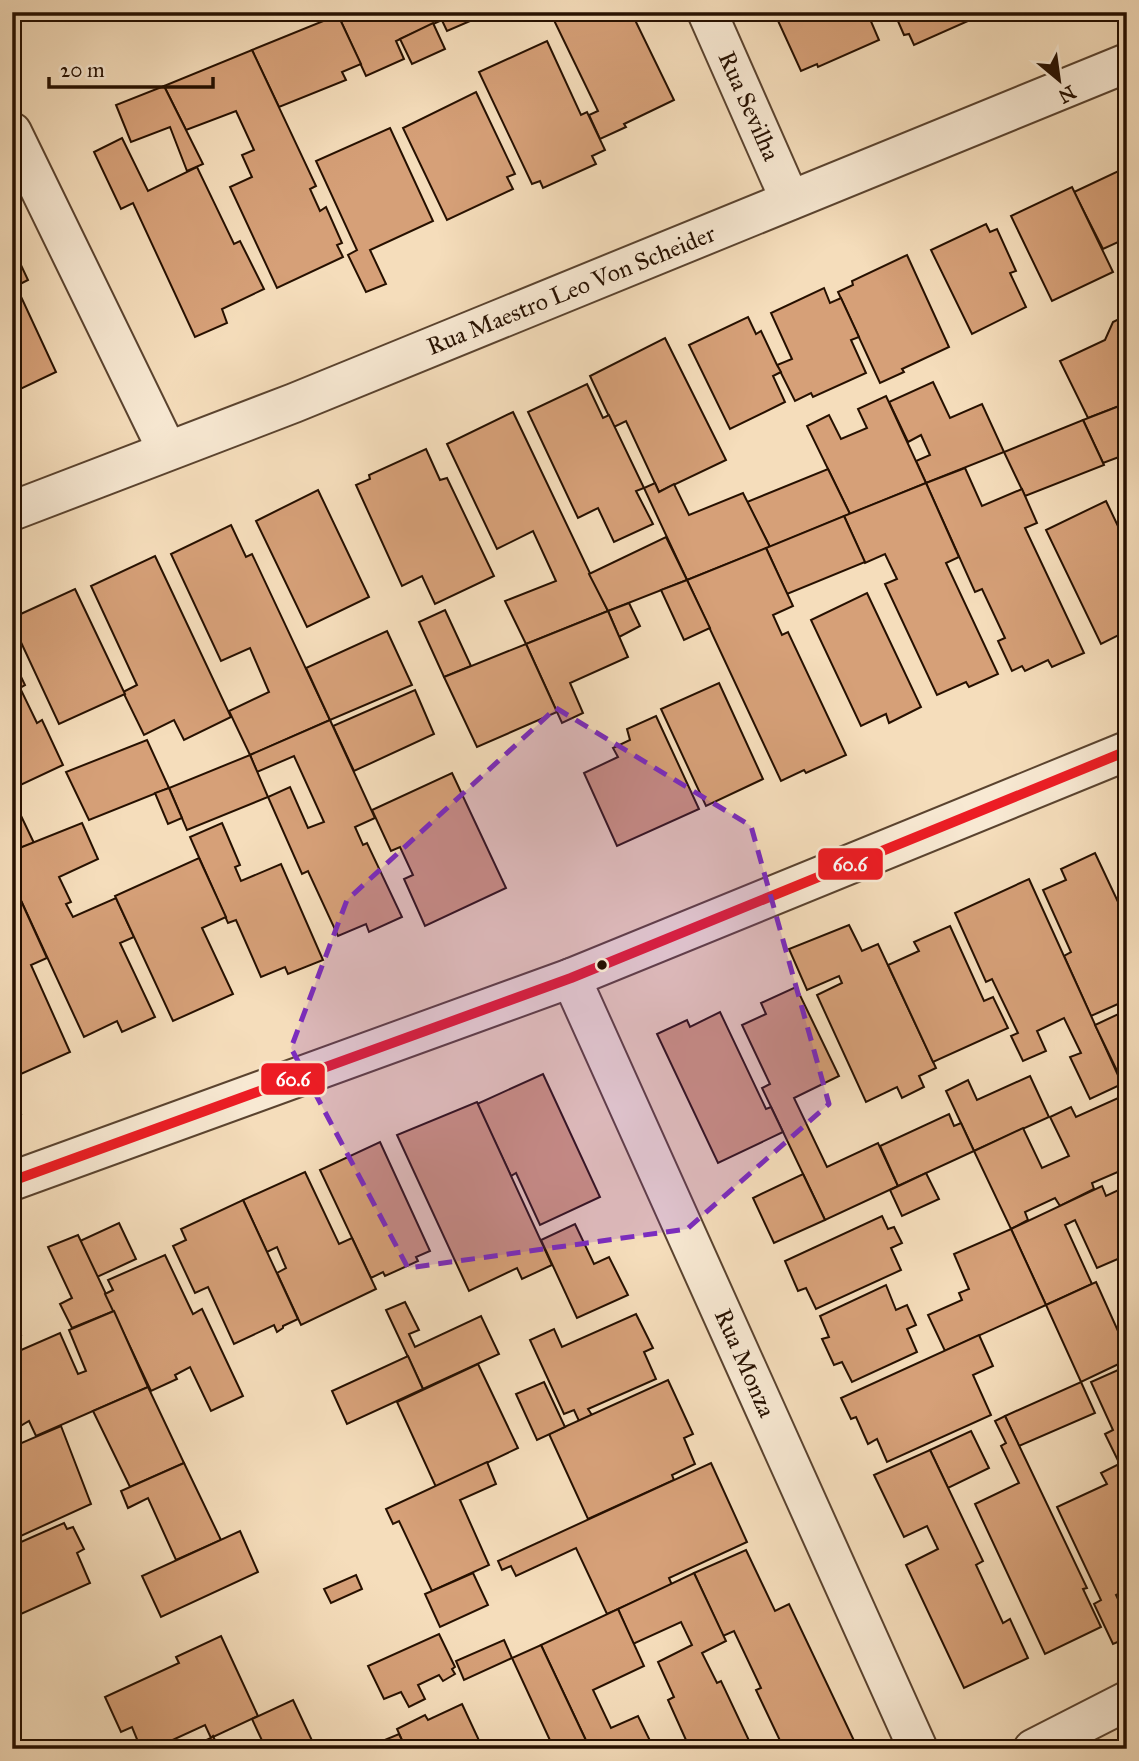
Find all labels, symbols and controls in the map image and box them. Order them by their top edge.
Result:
scale bar [49,46,214,90]
north arrow [1024,46,1094,116]
street label: Rua Sevilha [712,47,787,166]
text: 20 m [60,57,105,83]
text: N [1054,80,1080,108]
street label: Rua Maestro Leo Von Scheider [422,218,720,362]
line badge: 60.6 [817,847,884,881]
text: 60.6 [833,853,869,876]
unlabelled marker [595,958,609,972]
line badge: 60.6 [260,1062,326,1096]
text: 60.6 [276,1068,312,1091]
street label: Rua Monza [708,1304,783,1423]

